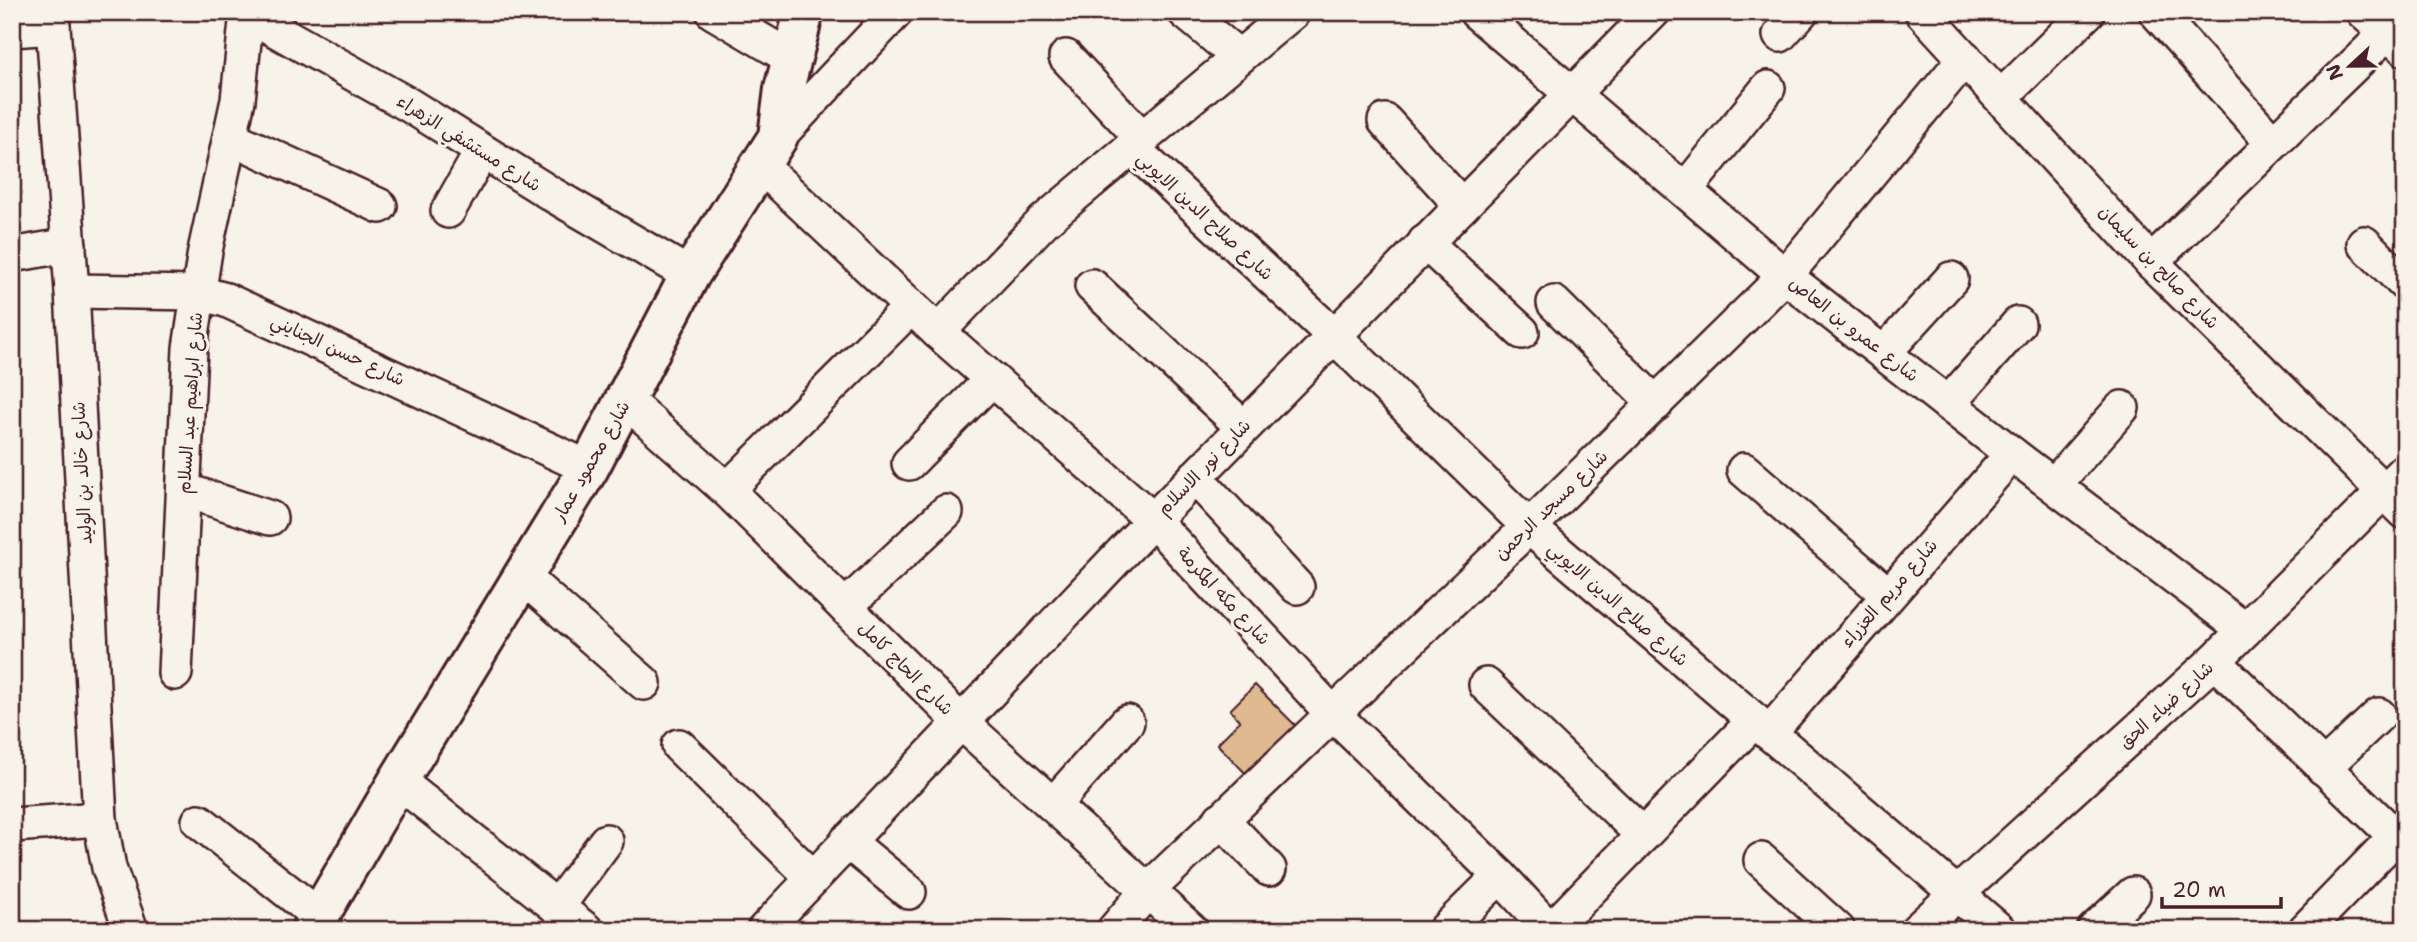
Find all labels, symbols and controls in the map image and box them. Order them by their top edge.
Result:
north arrow [2316,32,2386,102]
text: N [2320,61,2349,84]
street label: شارع مستشفي الزهراء [390,89,546,200]
street label: شارع صلاح الدين الايوبي [1129,146,1278,289]
street label: شارع صالح بن سليمان [2094,200,2224,334]
street label: شارع عمرو بن العاص [1784,271,1924,387]
street label: شارع حسن الجنايني [266,308,409,395]
street label: شارع ابراهيم عبد السلام [172,311,210,495]
street label: شارع محمود عمار [546,396,635,527]
street label: شارع خالد بن الوليد [66,401,98,545]
street label: شارع نور الاسلام [1152,414,1258,522]
street label: شارع مسجد الرحمن [1489,445,1613,565]
street label: شارع مريم العزراء [1835,534,1944,654]
street label: شارع صلاح الدين الايوبي [1540,536,1693,675]
street label: شارع مكه المكرمة [1172,542,1276,650]
street label: شارع الحاج كامل [853,615,959,721]
street label: شارع ضياء الحق [2113,656,2219,754]
scale bar [2162,865,2280,909]
text: 20 m [2172,876,2226,904]

